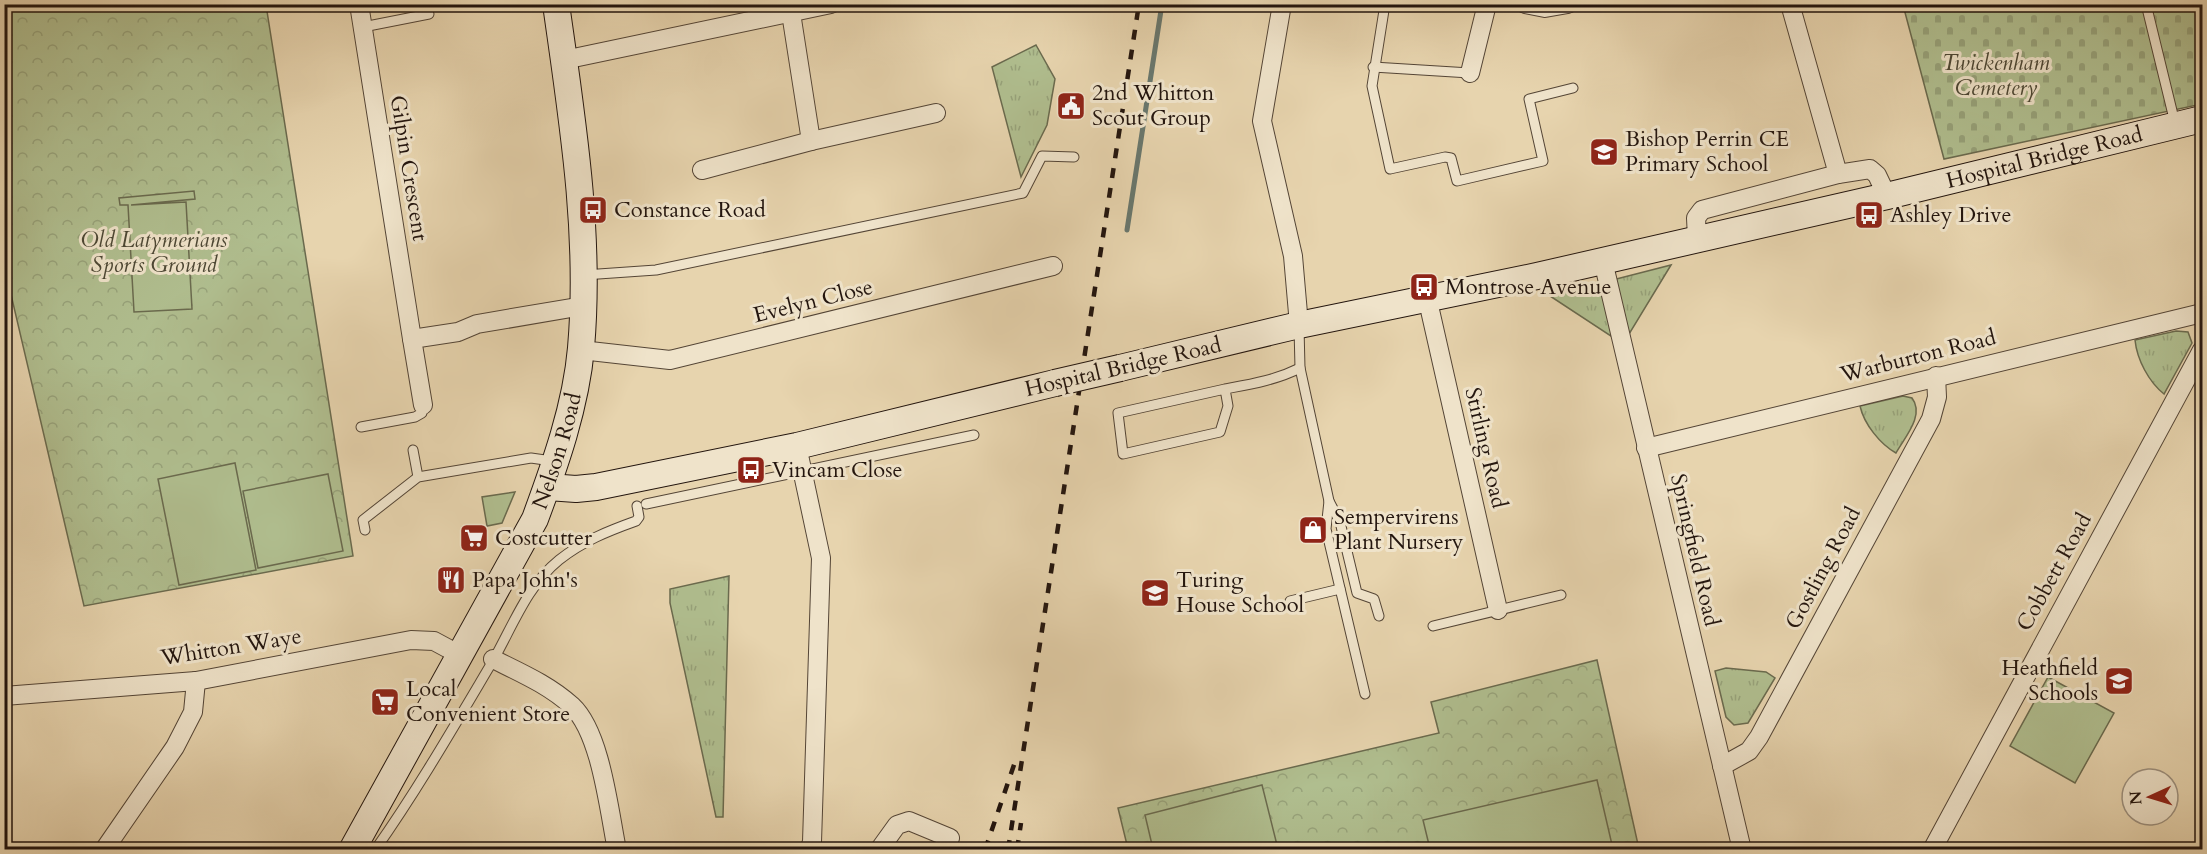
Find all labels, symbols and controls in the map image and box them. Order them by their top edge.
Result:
park label: Twickenham Cemetery [1942,48,2050,103]
place label: 2nd Whitton Scout Group [1092,78,1215,133]
public building icon: 2nd Whitton Scout Group [1055,90,1087,122]
street label: Gilpin Crescent [383,93,435,243]
street label: Hospital Bridge Road [1943,119,2146,196]
place label: Bishop Perrin CE Primary School [1625,124,1789,179]
school or university icon: Bishop Perrin CE Primary School [1588,136,1620,168]
bus stop icon: Constance Road [577,194,609,226]
place label: Constance Road [614,195,766,225]
bus stop icon: Ashley Drive [1853,199,1885,231]
place label: Ashley Drive [1890,200,2011,230]
park label: Old Latymerians Sports Ground [80,225,228,280]
bus stop icon: Montrose Avenue [1408,271,1440,303]
street label: Evelyn Close [750,272,876,330]
place label: Montrose Avenue [1445,272,1612,302]
street label: Warburton Road [1836,322,1999,390]
street label: Hospital Bridge Road [1022,330,1225,404]
street label: Stirling Road [1458,385,1515,512]
street label: Nelson Road [525,390,589,513]
bus stop icon: Vincam Close [735,454,767,486]
place label: Vincam Close [772,455,903,485]
street label: Springfield Road [1663,471,1727,630]
street label: Gostling Road [1778,501,1868,634]
place label: Sempervirens Plant Nursery [1334,502,1464,557]
street label: Cobbett Road [2009,507,2099,636]
shop icon: Sempervirens Plant Nursery [1297,514,1329,546]
supermarket icon: Costcutter [458,522,490,554]
place label: Costcutter [495,523,593,553]
restaurant icon: Papa John's [435,564,467,596]
place label: Papa John's [472,565,578,595]
place label: Turing House School [1176,565,1305,620]
school or university icon: Turing House School [1139,577,1171,609]
street label: Whitton Waye [157,621,304,673]
place label: Heathfield Schools [2001,653,2098,708]
school or university icon: Heathfield Schools [2103,665,2135,697]
place label: Local Convenient Store [406,674,570,729]
supermarket icon: Local Convenient Store [369,686,401,718]
north arrow [2120,767,2180,827]
text: N [2125,790,2147,806]

